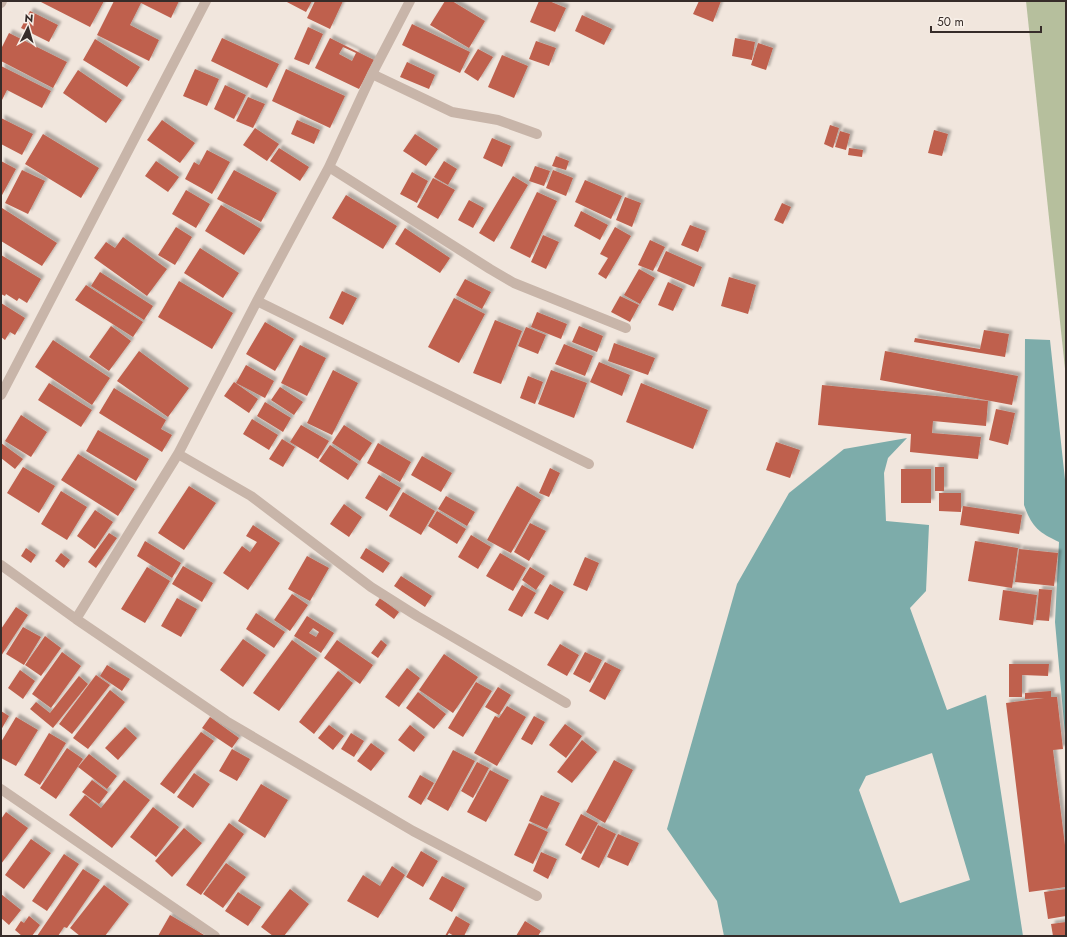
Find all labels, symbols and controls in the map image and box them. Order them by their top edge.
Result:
north arrow [8,8,48,48]
scale bar [931,8,1041,34]
text: N [24,10,34,26]
text: 50 m [937,13,964,31]

